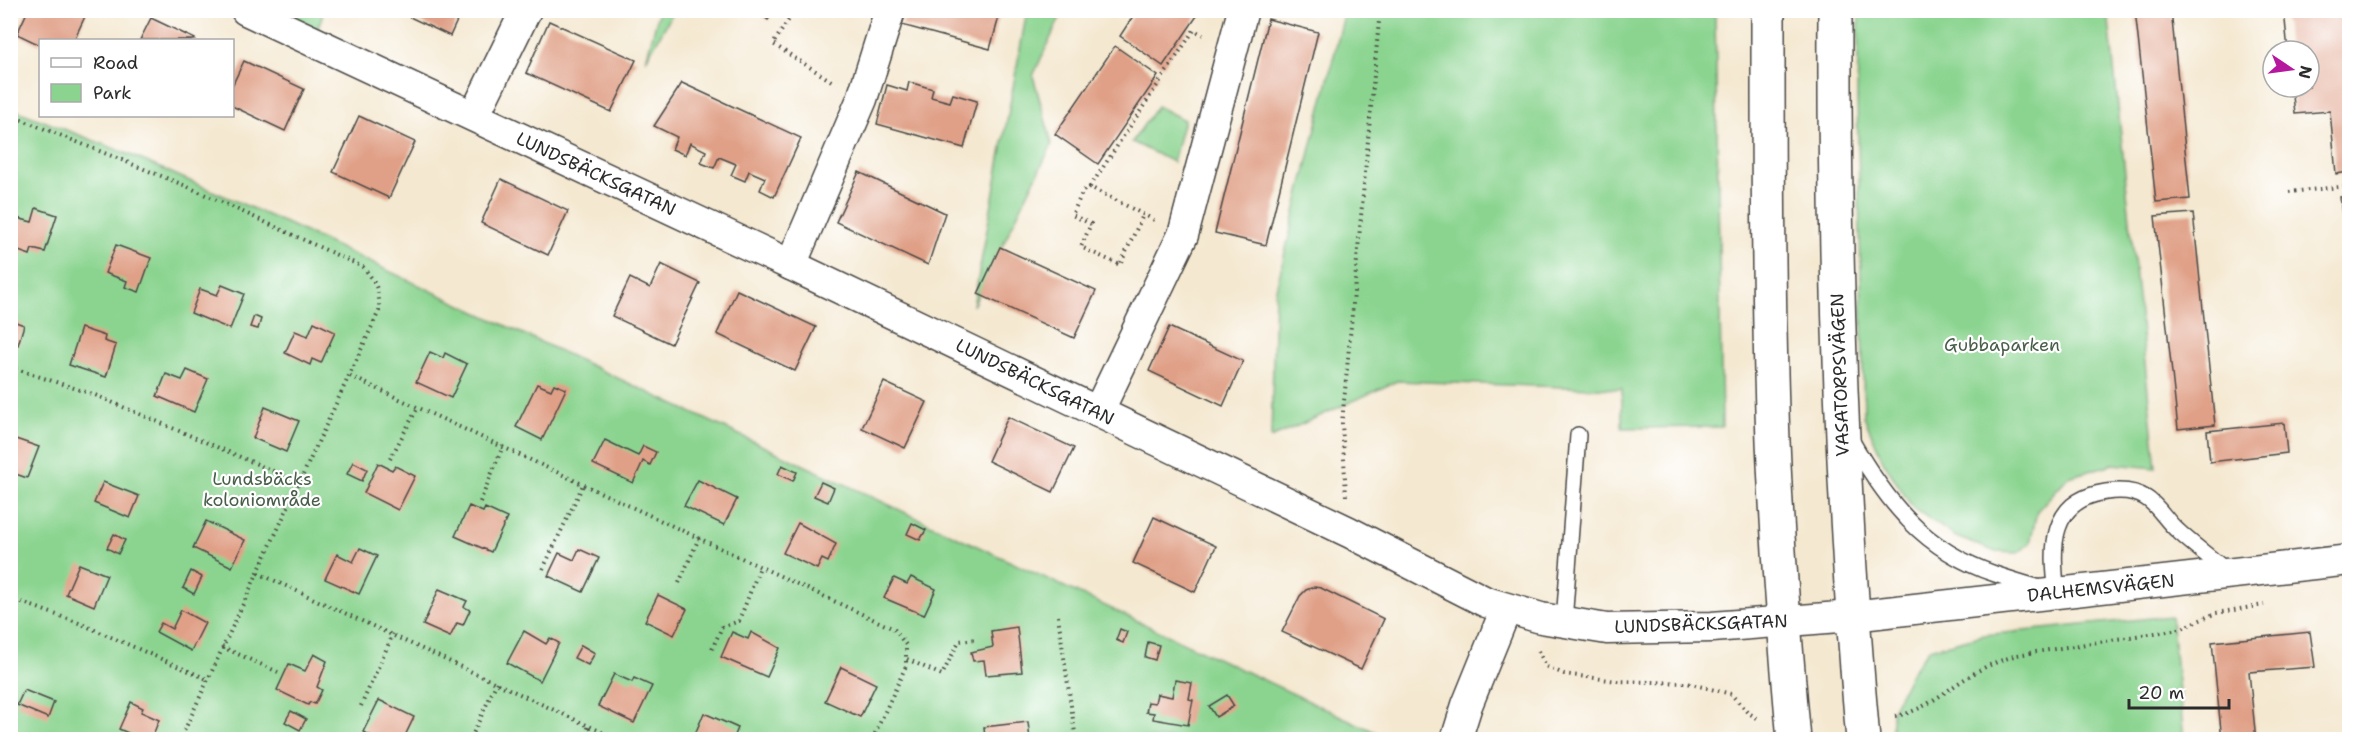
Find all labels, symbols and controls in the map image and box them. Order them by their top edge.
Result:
legend [39,39,234,117]
north arrow [2261,39,2321,99]
text: Road [93,51,138,75]
text: N [2293,64,2317,81]
text: Park [93,81,132,105]
street label: LUNDSBÄCKSGATAN [512,126,680,222]
street label: VASATORPSVÄGEN [1825,293,1855,457]
street label: LUNDSBÄCKSGATAN [952,333,1118,431]
park label: Gubbaparken [1944,333,2060,357]
park label: Lundsbäcks koloniområde [203,467,321,512]
street label: DALHEMSVÄGEN [2026,568,2176,608]
street label: LUNDSBÄCKSGATAN [1614,609,1788,639]
scale bar [2129,672,2230,710]
text: 20 m [2138,681,2184,705]

